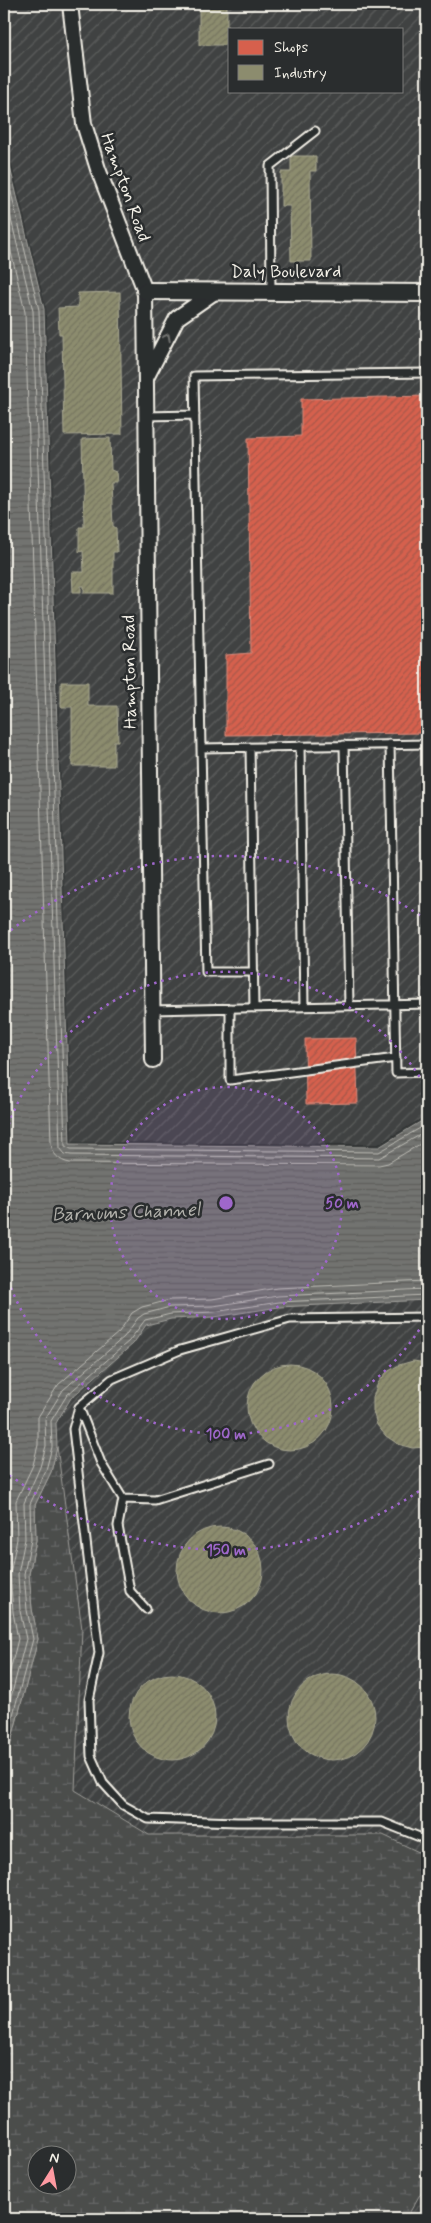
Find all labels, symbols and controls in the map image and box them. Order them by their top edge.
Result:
legend [228,28,404,92]
text: Shops [274,38,309,58]
text: Industry [274,64,327,84]
street label: Hampton Road [94,130,156,245]
street label: Daly Boulevard [231,260,341,284]
one-way arrow [161,334,171,343]
street label: Hampton Road [117,615,143,729]
centre of rings [217,1194,235,1212]
text: 50 m [325,1194,359,1214]
water label: Barnums Channel [51,1197,202,1228]
text: 100 m [206,1425,246,1445]
text: 150 m [206,1541,246,1561]
north arrow [28,2146,78,2196]
text: N [48,2148,61,2168]

